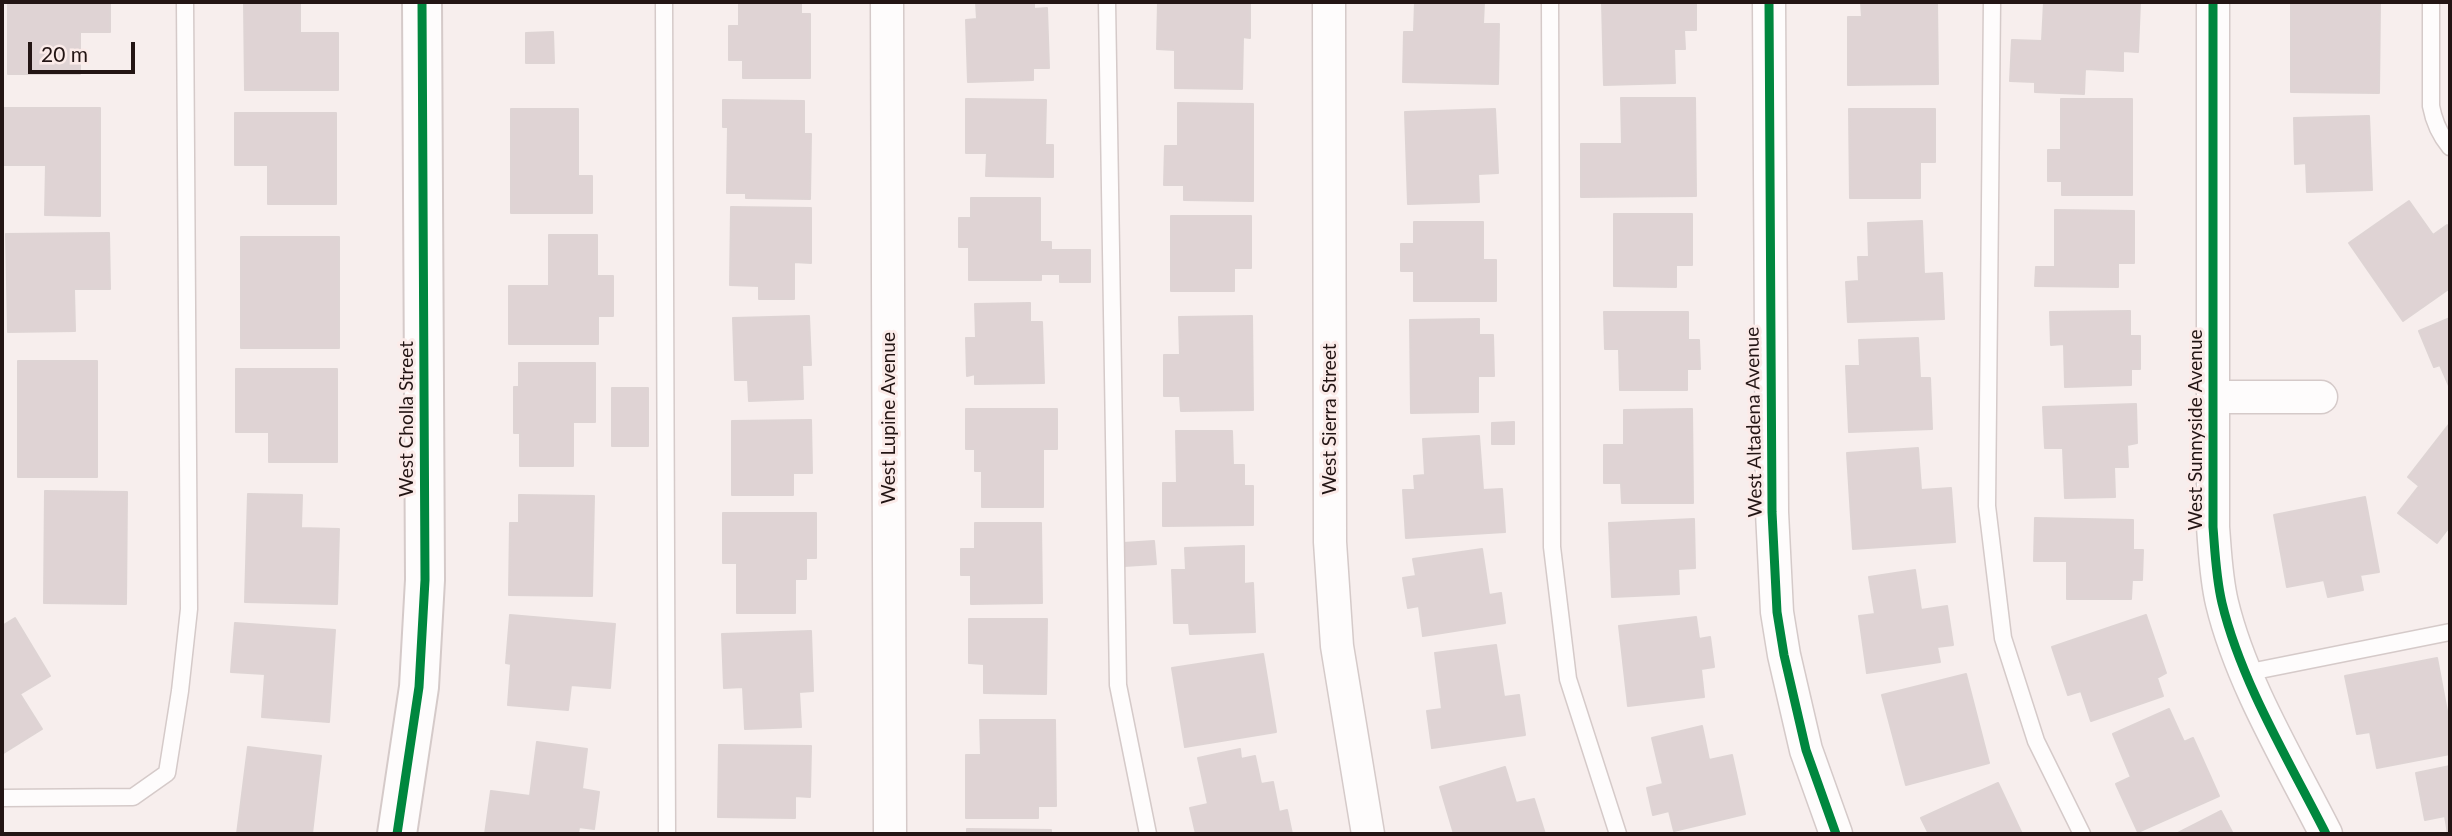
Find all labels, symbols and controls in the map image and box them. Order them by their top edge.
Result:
scale bar [32,28,138,72]
text: 20 m [41,41,88,66]
street label: West Altadena Avenue [1741,327,1767,517]
street label: West Sunnyside Avenue [2185,329,2207,531]
street label: West Lupine Avenue [878,332,900,504]
street label: West Cholla Street [396,341,418,497]
street label: West Sierra Street [1319,343,1341,495]

